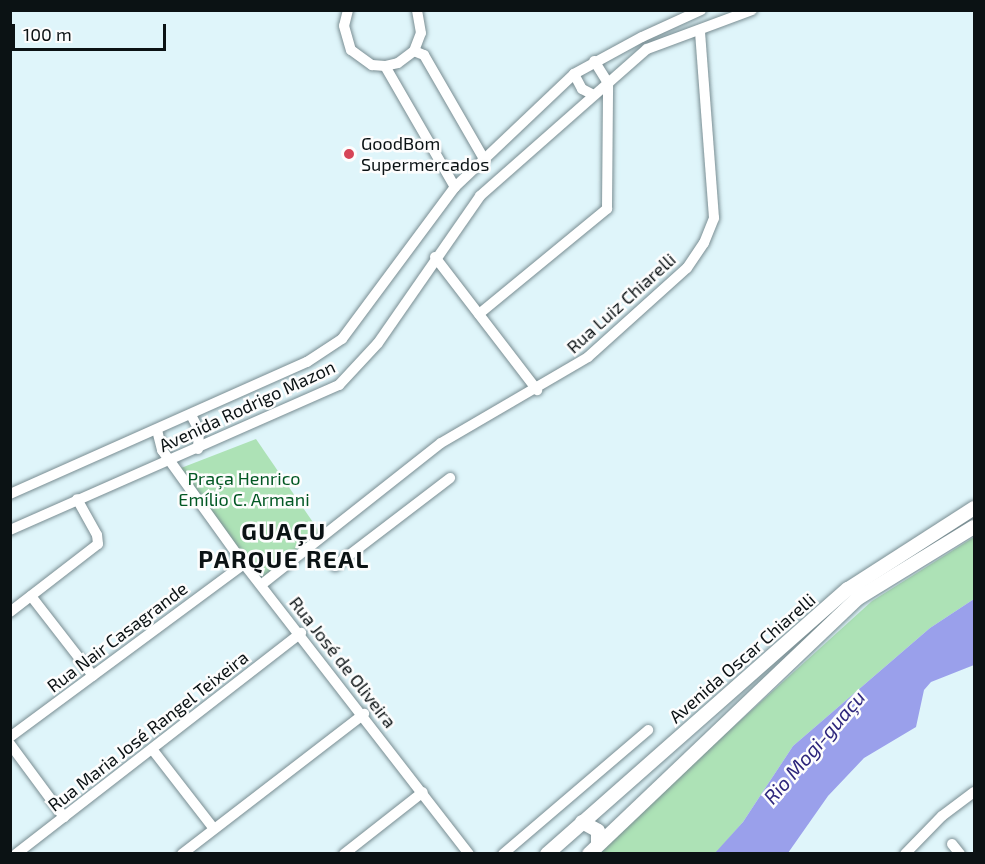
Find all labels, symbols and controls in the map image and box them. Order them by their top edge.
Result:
scale bar [15,12,170,50]
text: 100 m [23,23,72,45]
place label: GoodBom Supermercados [361,133,489,176]
marker: GoodBom Supermercados [342,147,356,161]
street label: Rua Luiz Chiarelli [562,248,680,358]
street label: Avenida Rodrigo Mazon [155,356,339,456]
park label: Praça Henrico Emílio C. Armani [178,468,310,510]
district label: GUAÇU PARQUE REAL [198,517,370,573]
street label: Rua Nair Casagrande [42,577,192,697]
street label: Avenida Oscar Chiarelli [664,589,820,727]
street label: Rua José de Oliveira [285,592,401,732]
street label: Rua Maria José Rangel Teixeira [43,646,253,816]
water label: Rio Mogi-guaçu [758,685,870,809]

